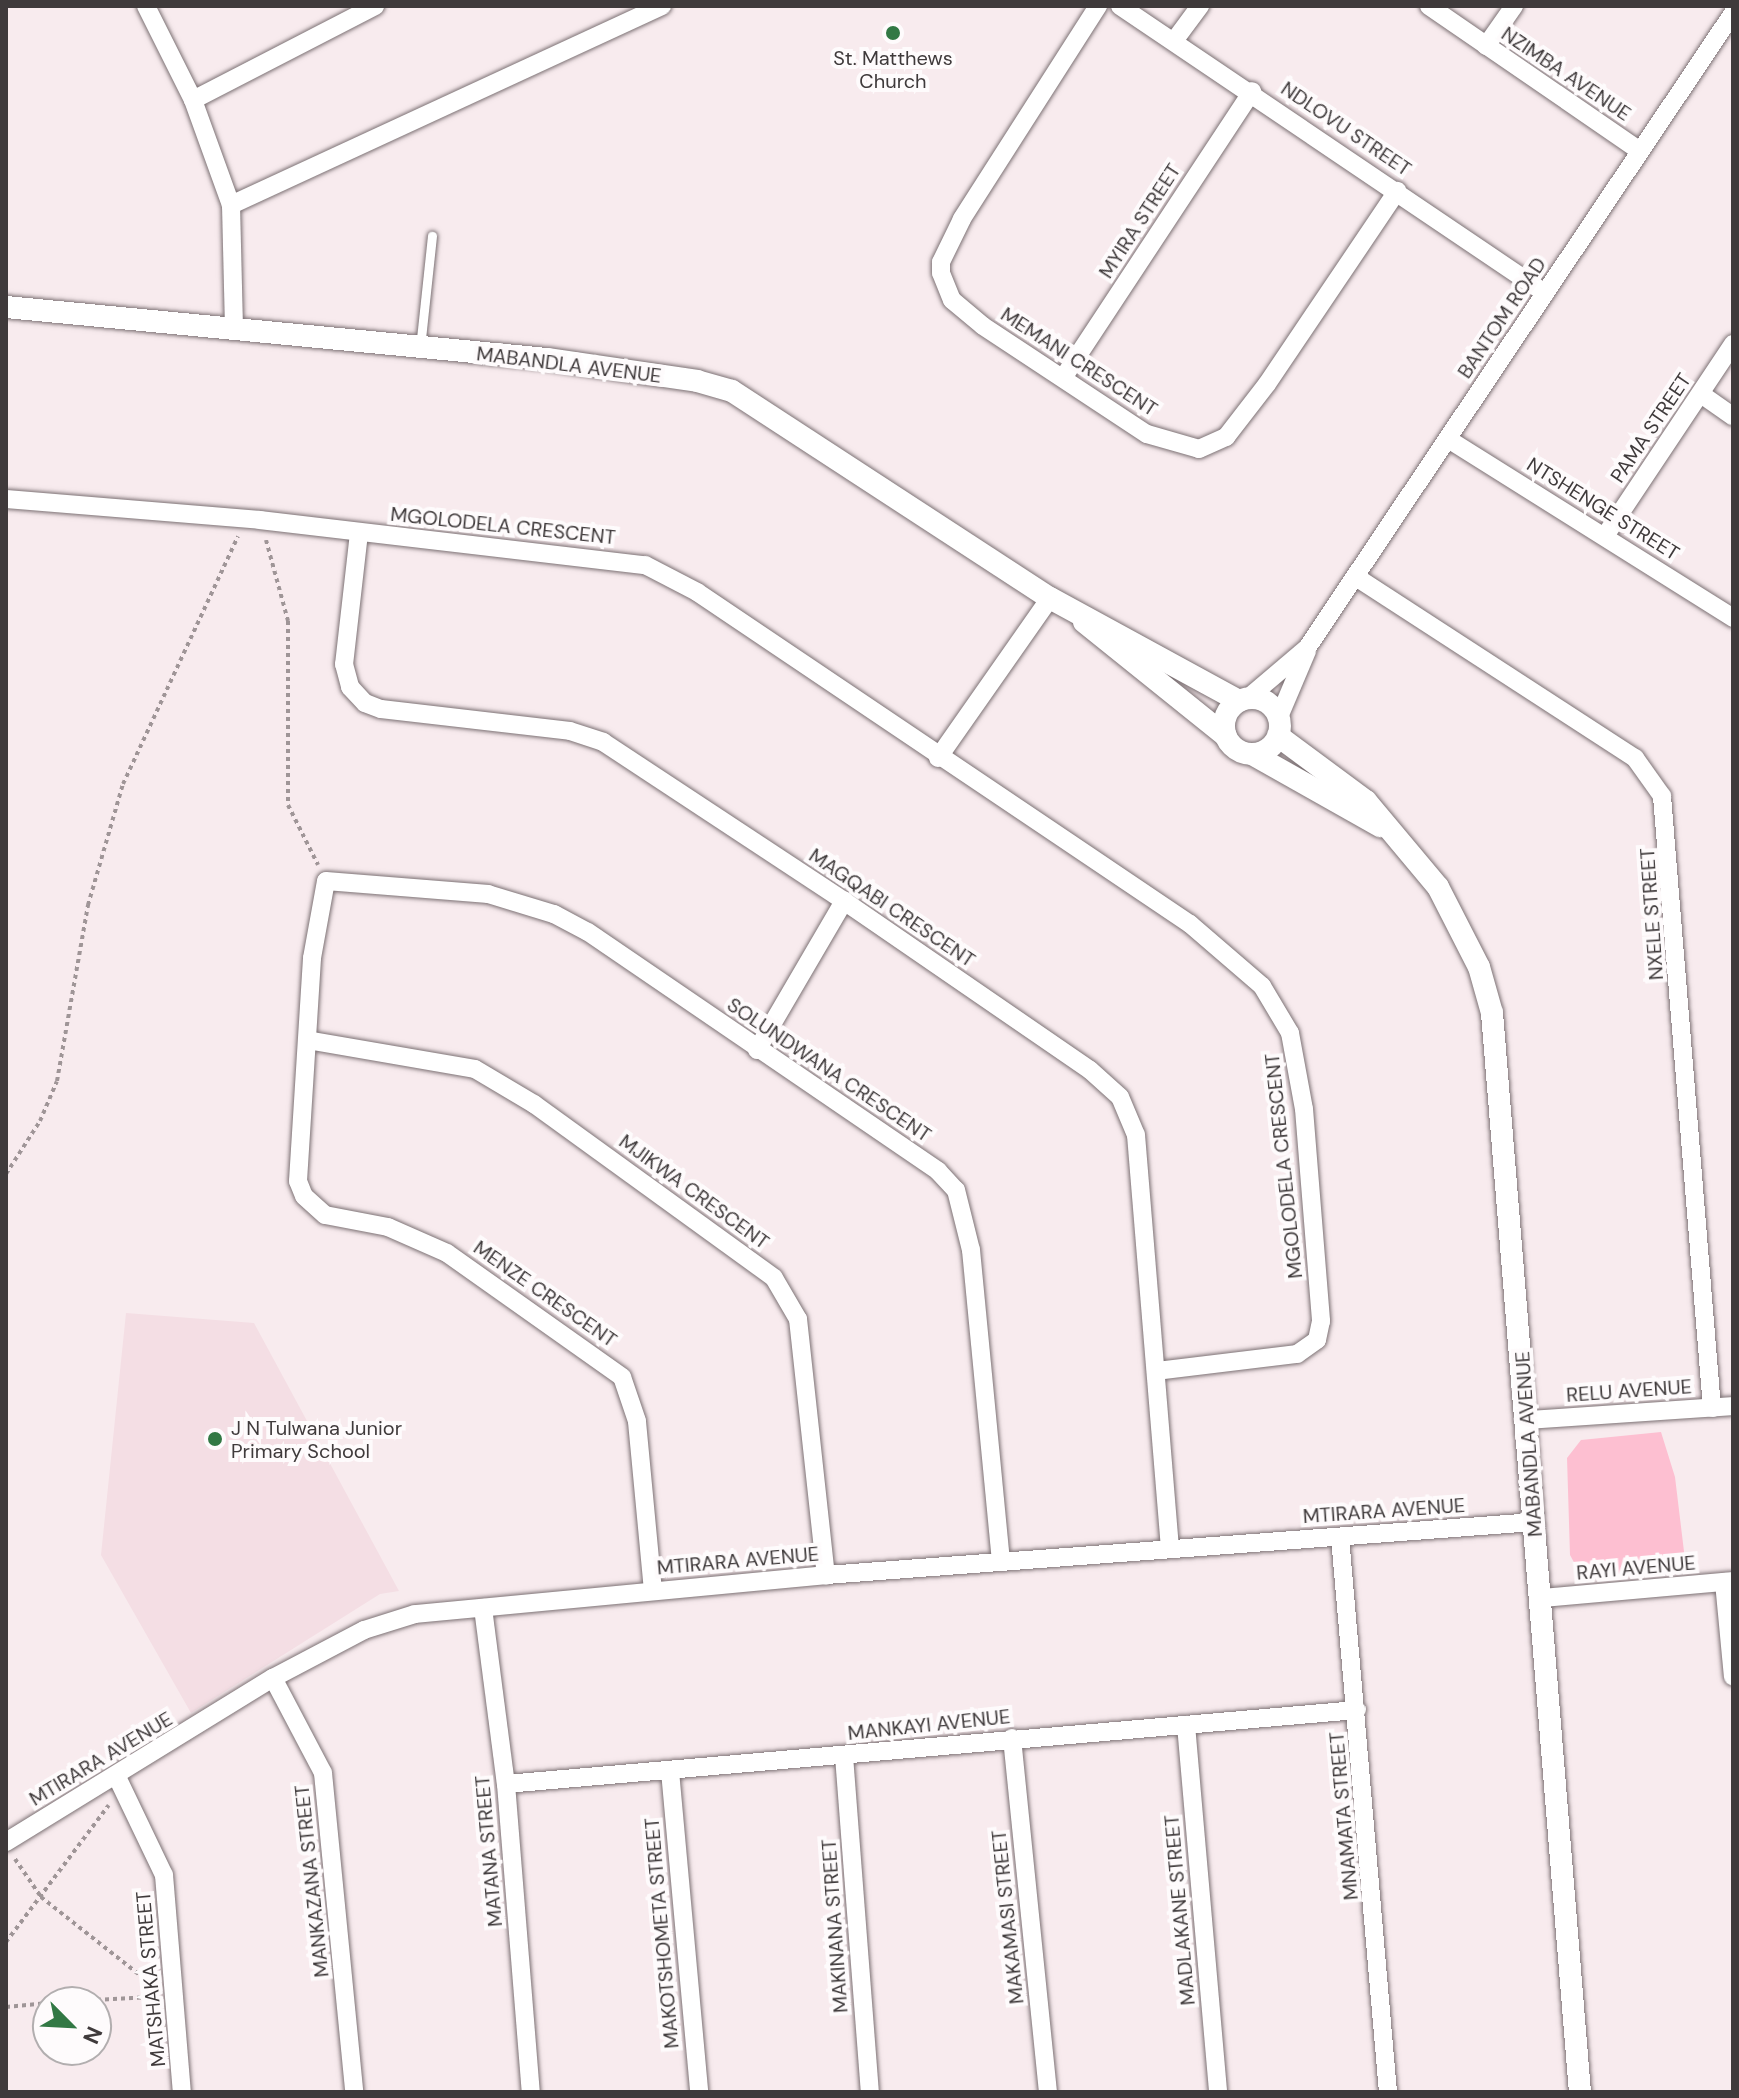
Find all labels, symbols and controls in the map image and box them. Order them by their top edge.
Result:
street label: NZIMBA AVENUE [1497,22,1635,126]
marker: St. Matthews Church [884,24,902,42]
place label: St. Matthews Church [833,46,953,93]
street label: NDLOVU STREET [1276,77,1416,181]
street label: MYIRA STREET [1094,159,1186,283]
street label: BANTOM ROAD [1453,253,1551,383]
street label: MEMANI CRESCENT [996,302,1162,422]
street label: MABANDLA AVENUE [475,342,663,388]
street label: PAMA STREET [1606,369,1696,487]
street label: NTSHENGE STREET [1522,452,1684,566]
street label: MGOLODELA CRESCENT [389,502,617,550]
street label: MAGQABI CRESCENT [804,844,980,972]
street label: NXELE STREET [1635,847,1669,981]
street label: SOLUNDWANA CRESCENT [723,993,935,1147]
street label: MGOLODELA CRESCENT [1260,1052,1308,1280]
street label: MJIKWA CRESCENT [614,1130,774,1254]
street label: MENZE CRESCENT [469,1236,621,1352]
street label: MABANDLA AVENUE [1511,1350,1547,1538]
street label: RELU AVENUE [1565,1375,1693,1407]
place label: J N Tulwana Junior Primary School [231,1416,402,1463]
marker: J N Tulwana Junior Primary School [206,1430,224,1448]
street label: MTIRARA AVENUE [1302,1493,1466,1529]
street label: MTIRARA AVENUE [656,1542,820,1580]
street label: RAYI AVENUE [1575,1551,1697,1585]
street label: MANKAYI AVENUE [847,1705,1011,1745]
street label: MTIRARA AVENUE [25,1707,177,1811]
street label: MNAMATA STREET [1325,1731,1363,1901]
street label: MATANA STREET [470,1774,508,1928]
street label: MANKAZANA STREET [290,1783,334,1979]
street label: MADLAKANE STREET [1160,1814,1200,2006]
street label: MAKOTSHOMETA STREET [640,1816,684,2050]
street label: MAKAMASI STREET [987,1829,1029,2005]
street label: MAKINANA STREET [817,1838,853,2014]
street label: MATSHAKA STREET [131,1890,171,2068]
north arrow [32,1986,112,2066]
text: N [76,2022,109,2048]

